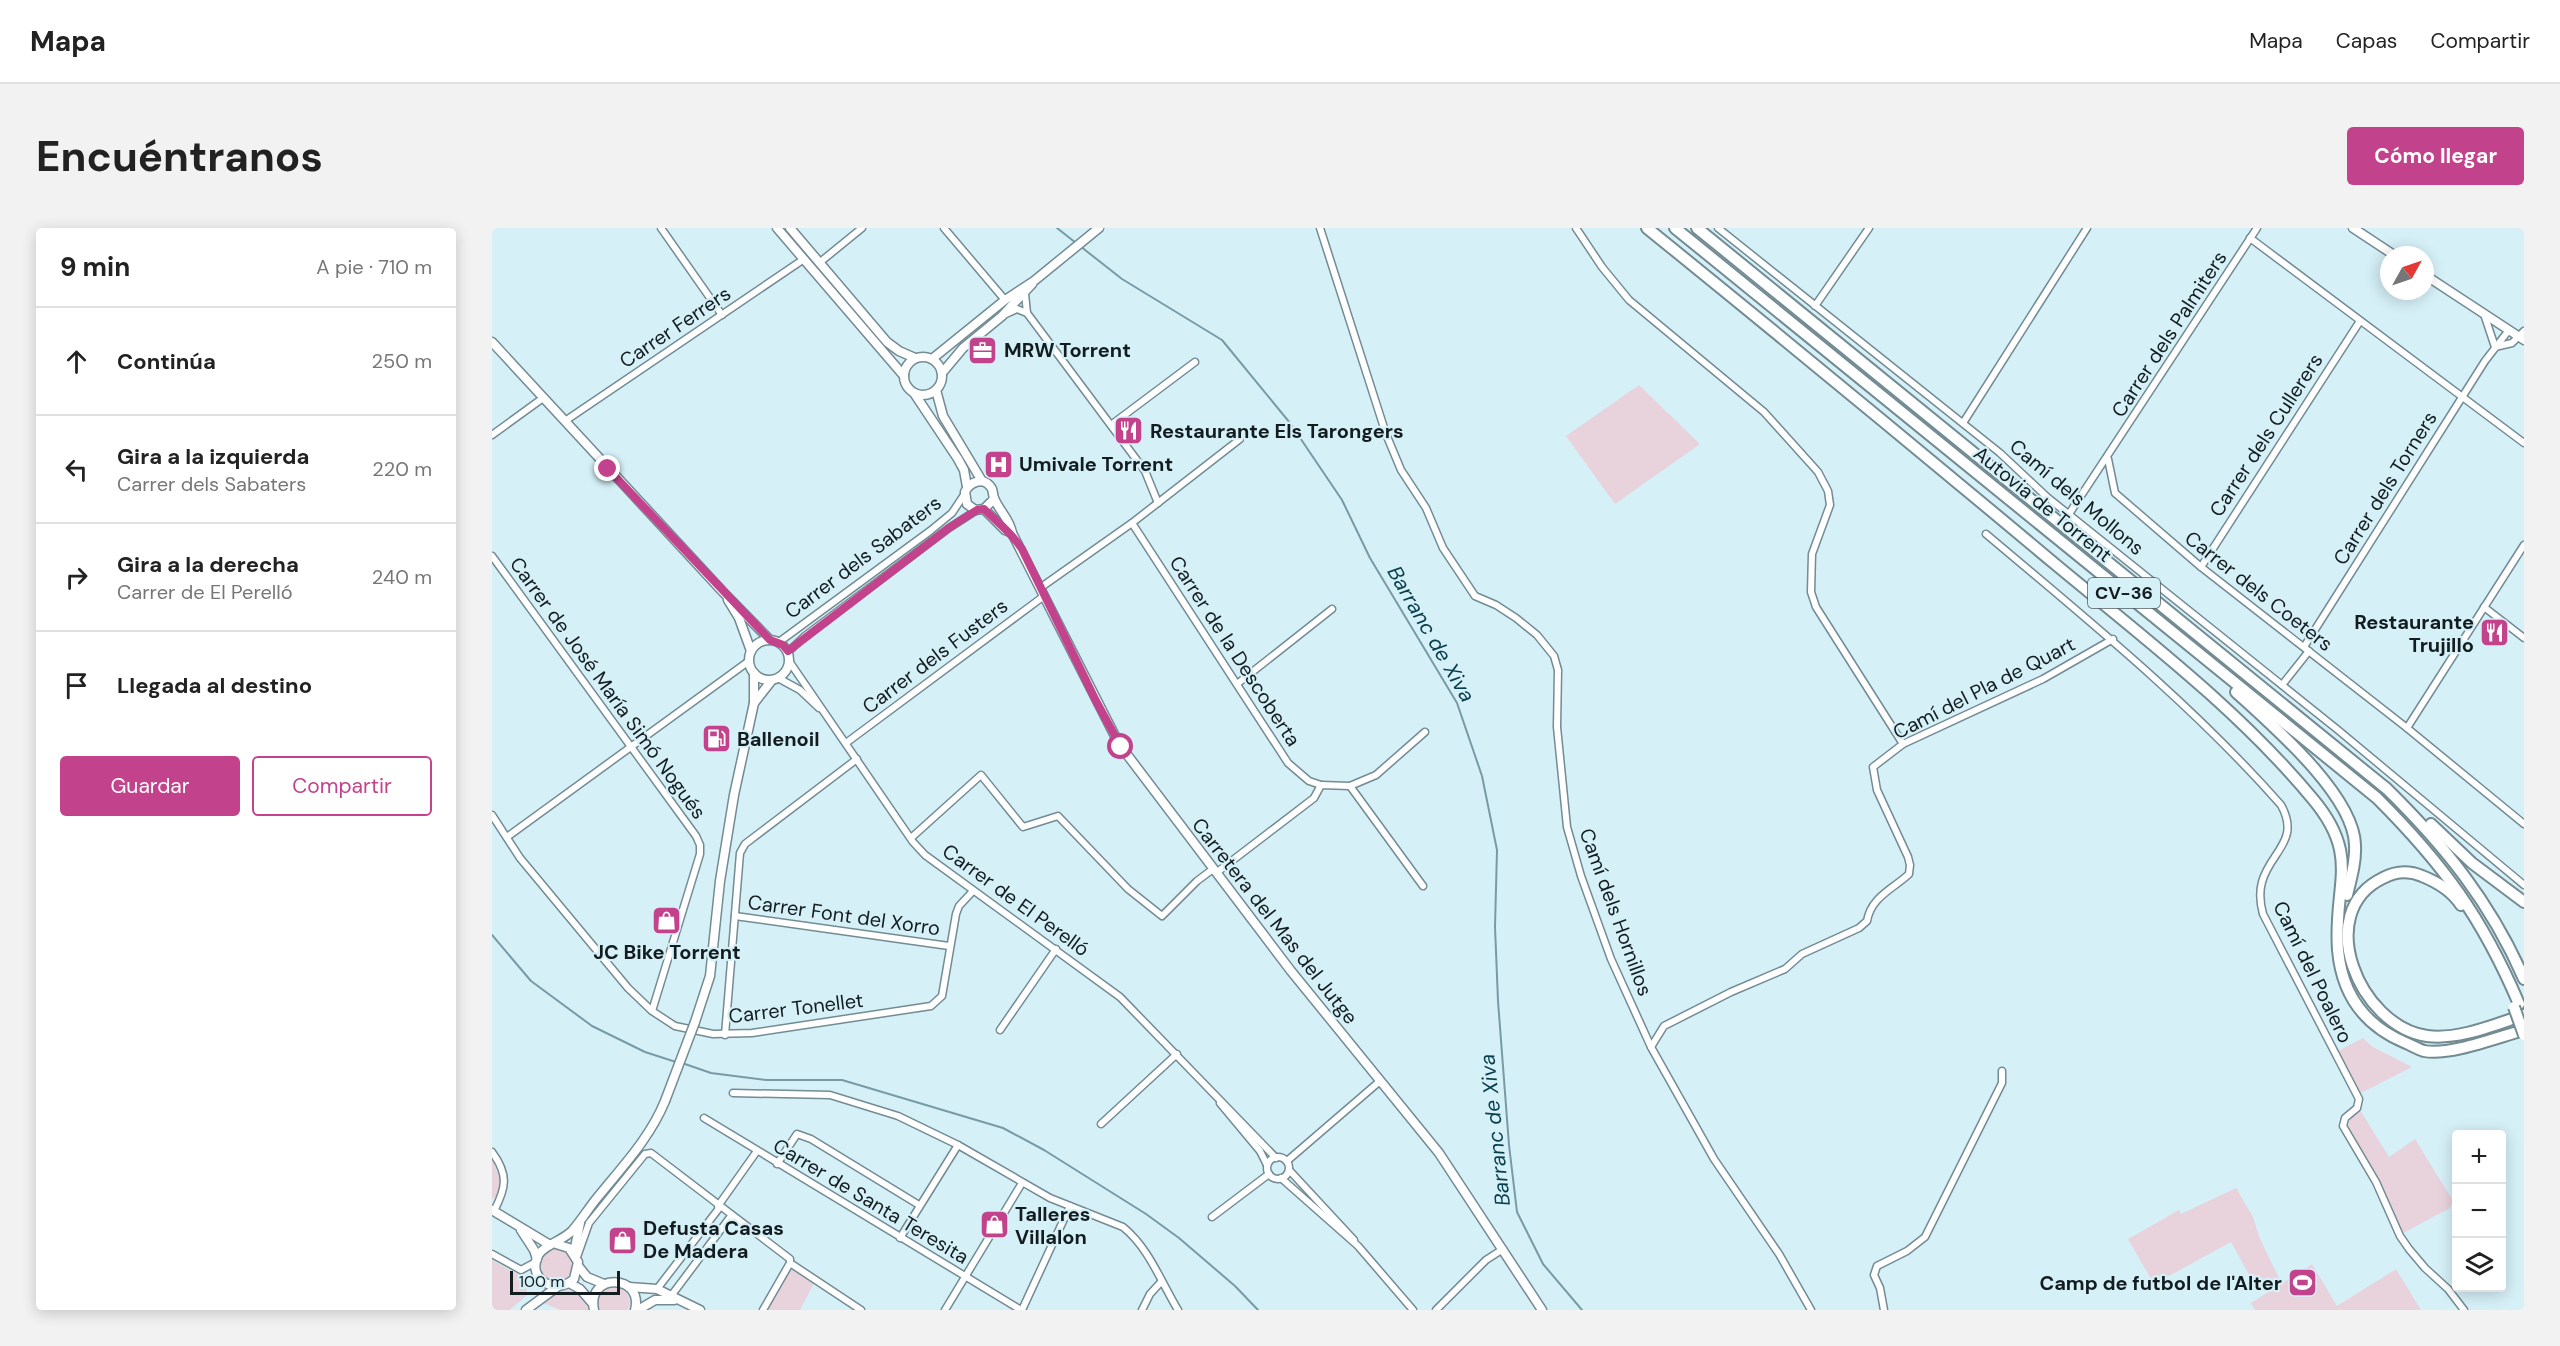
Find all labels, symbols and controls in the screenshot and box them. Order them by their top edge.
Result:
text: Mapa [30,23,106,60]
text: Mapa [2249,27,2303,55]
text: Capas [2336,27,2397,55]
text: Compartir [2430,27,2530,55]
button: Cómo llegar [2347,127,2524,185]
text: Encuéntranos [36,129,323,184]
street label: Carrer dels Palmiters [2106,246,2232,422]
north arrow [2380,246,2434,300]
text: 9 min [60,250,130,284]
text: A pie · 710 m [316,254,432,280]
street label: Carrer Ferrers [614,280,736,374]
office icon: MRW Torrent [967,334,999,366]
place label: MRW Torrent [1004,337,1131,363]
icon: ahead [60,345,93,378]
text: Continúa [117,347,216,376]
text: 250 m [371,348,432,374]
street label: Carrer dels Cullerers [2204,349,2328,521]
street label: Carrer dels Torners [2327,406,2443,570]
restaurant icon: Restaurante Els Tarongers [1113,415,1145,447]
place label: Restaurante Els Tarongers [1150,418,1404,444]
street label: Camí dels Mollons [2004,433,2150,561]
street label: Autovia de Torrent [1969,440,2118,568]
text: Gira a la izquierda [117,442,309,471]
hospital icon: Umivale Torrent [982,448,1014,480]
place label: Umivale Torrent [1019,451,1173,477]
icon: left [60,453,93,486]
route end [594,455,620,481]
text: 220 m [372,456,432,482]
text: Carrer dels Sabaters [117,471,306,497]
street label: Carrer dels Sabaters [780,490,946,624]
street label: Carrer dels Coeters [2180,525,2338,657]
text: Gira a la derecha [117,550,299,579]
street label: Carrer de la Descoberta [1164,551,1306,751]
street label: Carrer de José María Simó Nogués [504,552,712,824]
icon: right [60,561,93,594]
water label: Barranc de Xiva [1381,561,1481,707]
text: 240 m [372,564,432,590]
road number: CV-36 [2088,578,2160,608]
text: Carrer de El Perelló [117,579,293,605]
street label: Carrer dels Fusters [857,593,1013,719]
place label: Restaurante Trujillo [2354,609,2474,658]
restaurant icon: Restaurante Trujillo [2479,617,2511,649]
street label: Camí del Pla de Quart [1889,631,2080,745]
icon: arrive [60,669,93,702]
text: Llegada al destino [117,671,312,700]
fuel station icon: Ballenoil [700,723,732,755]
place label: Ballenoil [737,726,820,752]
route start [1107,733,1133,759]
button: Guardar [60,756,240,816]
button: Compartir [252,756,432,816]
street label: Carretera del Mas del Jutge [1186,813,1364,1029]
street label: Camí dels Hornillos [1574,825,1658,999]
street label: Carrer de El Perelló [937,838,1095,962]
street label: Carrer Font del Xorro [746,889,942,941]
street label: Camí del Poalero [2267,897,2359,1047]
shop icon: JC Bike Torrent [651,905,683,937]
place label: JC Bike Torrent [593,939,741,965]
street label: Carrer Tonellet [727,987,865,1029]
water label: Barranc de Xiva [1473,1052,1517,1208]
map controls [2452,1130,2506,1292]
button: + [2452,1130,2506,1184]
street label: Carrer de Santa Teresita [768,1132,974,1270]
button: − [2452,1184,2506,1238]
place label: Talleres Villalon [1015,1201,1090,1250]
shop icon: Talleres Villalon [978,1209,1010,1241]
place label: Defusta Casas De Madera [643,1215,784,1264]
shop icon: Defusta Casas De Madera [606,1224,638,1256]
button: layers [2452,1238,2506,1292]
sports icon: Camp de futbol de l'Alter [2287,1267,2319,1299]
scale bar [510,1268,620,1296]
place label: Camp de futbol de l'Alter [2039,1270,2282,1296]
text: 100 m [519,1271,564,1292]

